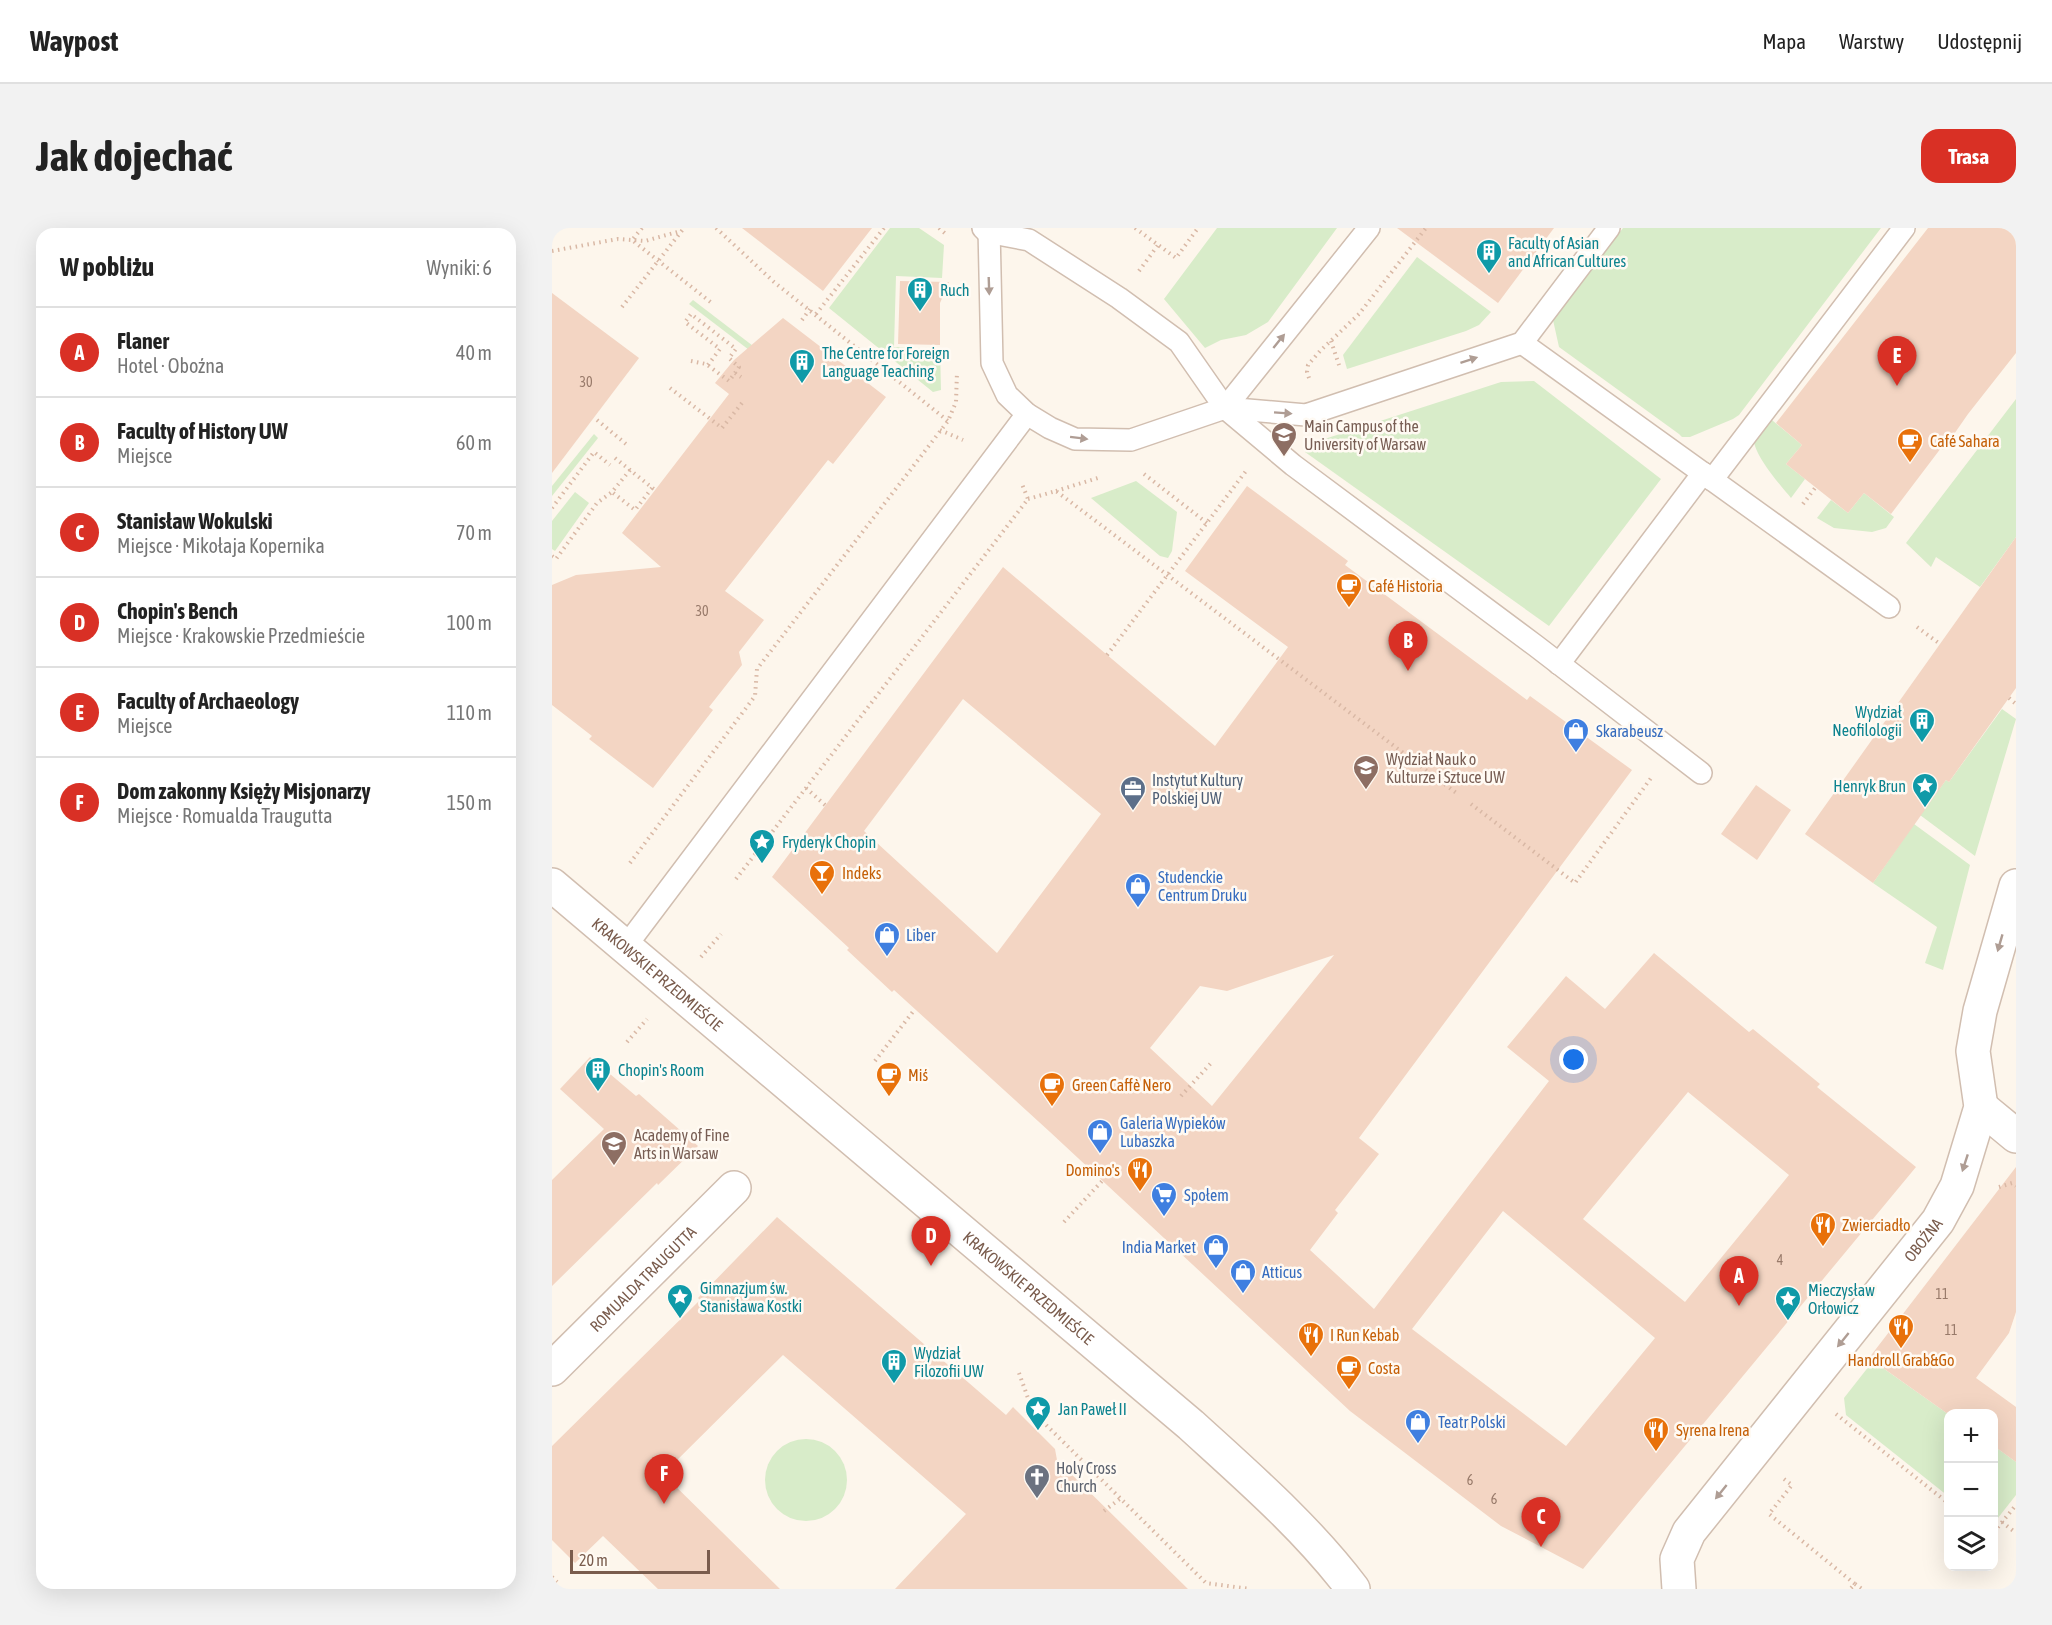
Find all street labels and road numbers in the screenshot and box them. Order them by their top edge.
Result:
street label: KRAKOWSKIE PRZEDMIEŚCIE [589,914,726,1034]
street label: OBOŹNA [1900,1214,1946,1265]
street label: ROMUALDA TRAUGUTTA [586,1222,700,1335]
street label: KRAKOWSKIE PRZEDMIEŚCIE [960,1228,1098,1348]

